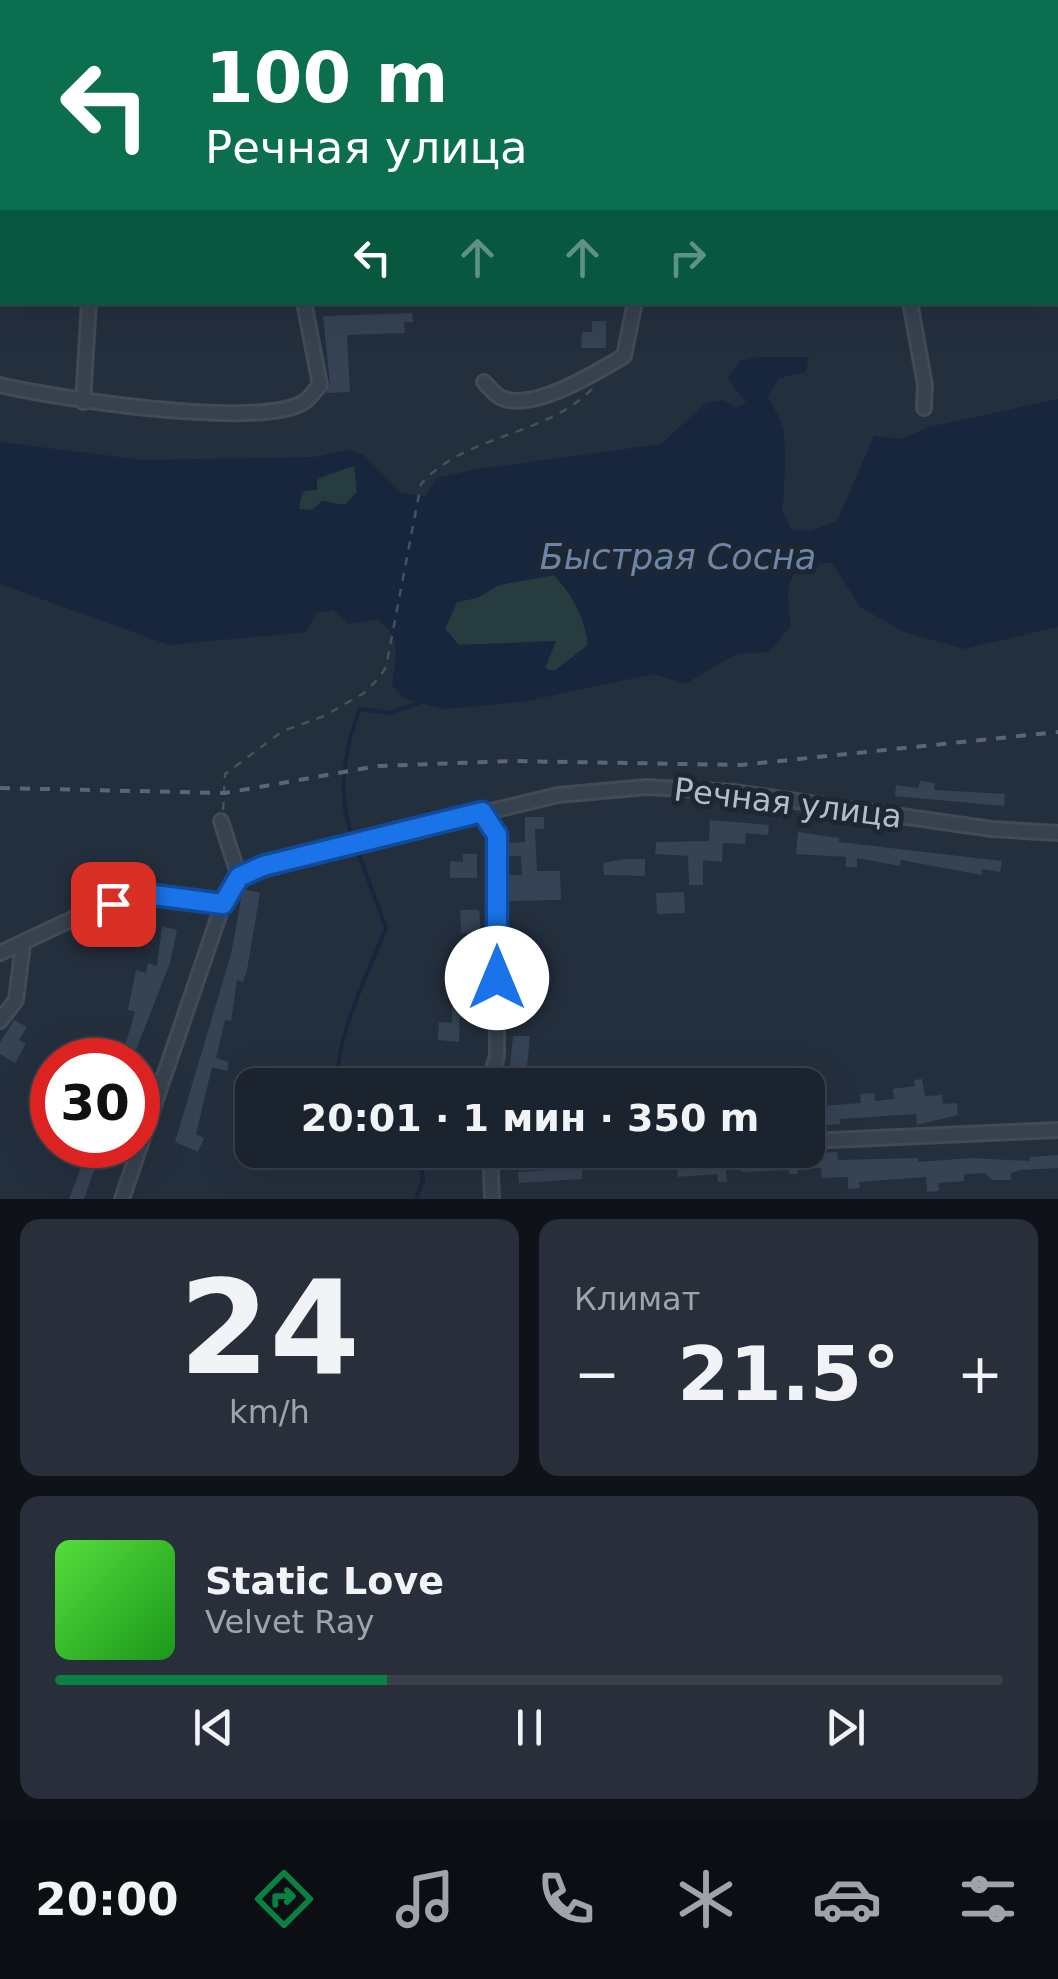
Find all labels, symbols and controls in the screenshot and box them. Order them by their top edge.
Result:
text: 100 m [205,37,448,119]
icon: left [40,40,170,170]
text: Речная улица [205,121,528,174]
icon: left [345,230,400,285]
icon: ahead [450,230,505,285]
icon: ahead [555,230,610,285]
icon: right [660,230,715,285]
water label: Быстрая Сосна [540,537,816,577]
street label: Речная улица [672,770,904,836]
pin [71,862,156,947]
icon: arrive [86,877,141,932]
position arrow [445,926,549,1030]
speed limit sign: 30 [30,1038,160,1168]
text: 20:01 · 1 мин · 350 m [301,1096,759,1140]
text: 24 [179,1252,360,1404]
text: Климат [574,1280,700,1318]
text: 21.5° [677,1330,900,1418]
text: − [574,1342,620,1406]
text: + [957,1342,1003,1406]
text: km/h [229,1393,310,1431]
text: Static Love [205,1559,444,1603]
text: Velvet Ray [205,1603,374,1641]
icon: previous [186,1700,241,1755]
icon: pause [502,1700,557,1755]
icon: next [818,1700,873,1755]
icon: directions [249,1864,319,1934]
icon: music [390,1864,460,1934]
icon: phone [531,1864,601,1934]
icon: climate [671,1864,741,1934]
icon: car [812,1864,882,1934]
icon: filters [953,1864,1023,1934]
text: 20:00 [35,1873,179,1926]

